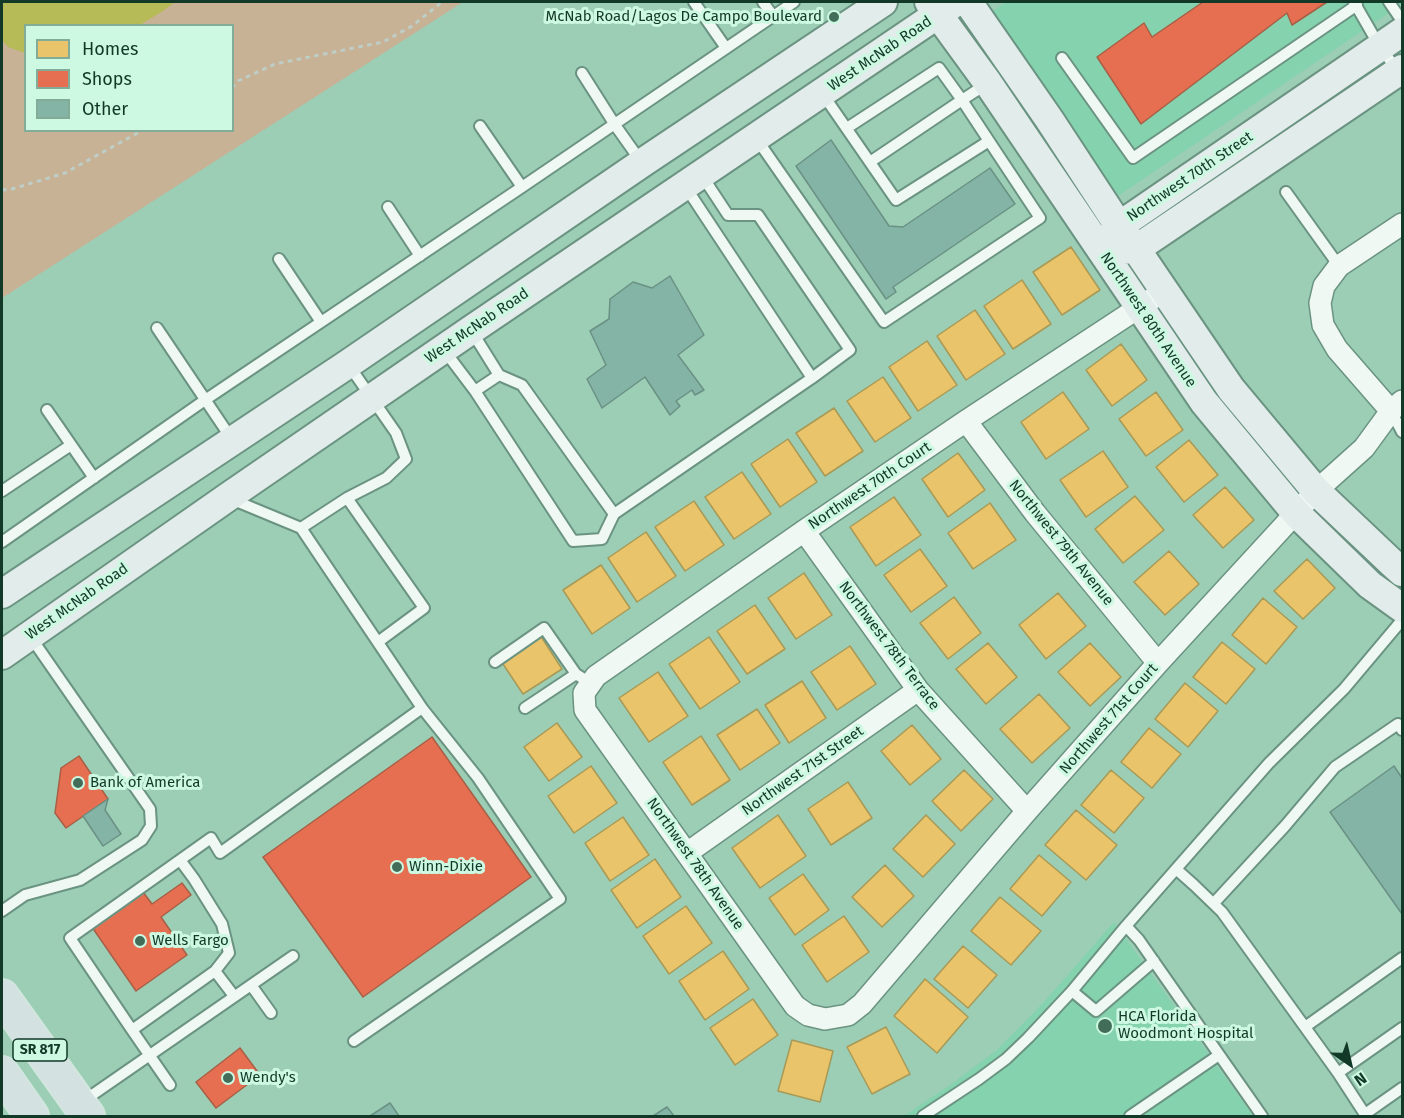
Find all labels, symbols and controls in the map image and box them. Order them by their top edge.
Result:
place label: McNab Road/Lagos De Campo Boulevard [545,8,822,26]
marker: McNab Road/Lagos De Campo Boulevard [827,10,841,24]
street label: West McNab Road [825,13,935,95]
legend [24,24,234,132]
text: Homes [82,38,138,60]
text: Shops [82,68,132,90]
text: Other [82,98,128,120]
street label: Northwest 70th Street [1124,128,1256,226]
street label: Northwest 80th Avenue [1096,249,1200,391]
street label: West McNab Road [422,285,532,367]
street label: Northwest 70th Court [805,438,935,534]
street label: Northwest 79th Avenue [1005,477,1117,609]
street label: West McNab Road [22,560,132,644]
street label: Northwest 78th Terrace [835,578,943,714]
street label: Northwest 71st Court [1056,660,1162,778]
street label: Northwest 71st Street [739,722,867,820]
place label: Bank of America [90,774,200,792]
marker: Bank of America [71,776,85,790]
street label: Northwest 78th Avenue [643,795,747,933]
place label: Winn-Dixie [409,858,483,876]
marker: Winn-Dixie [390,860,404,874]
place label: Wells Fargo [152,932,229,950]
marker: Wells Fargo [133,934,147,948]
place label: HCA Florida Woodmont Hospital [1118,1008,1253,1043]
marker: HCA Florida Woodmont Hospital [1096,1017,1114,1035]
north arrow [1320,1034,1380,1094]
road number: SR 817 [13,1039,67,1061]
text: N [1351,1068,1370,1090]
place label: Wendy's [240,1069,296,1087]
marker: Wendy's [221,1071,235,1085]

